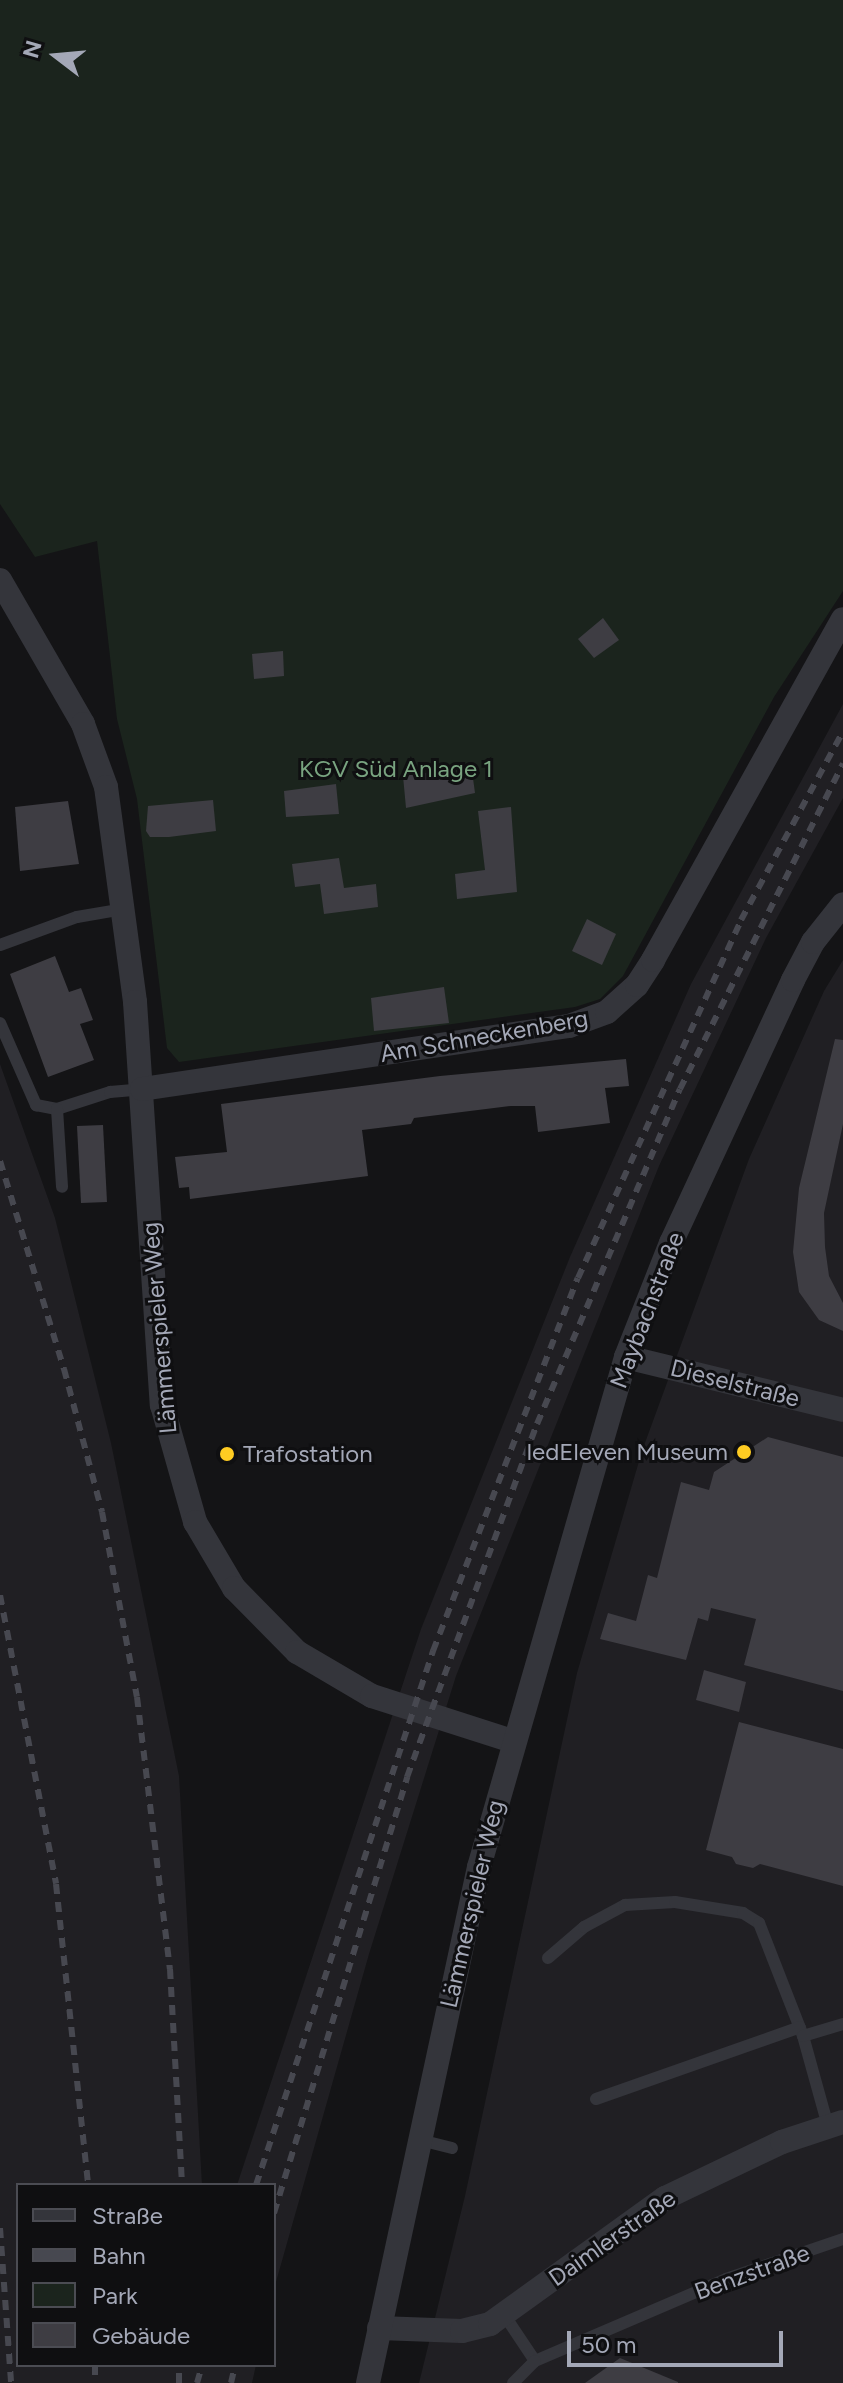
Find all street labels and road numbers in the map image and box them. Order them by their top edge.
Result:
street label: Am Schneckenberg [378,1004,590,1068]
street label: Lämmerspieler Weg [135,1221,183,1435]
street label: Maybachstraße [604,1228,690,1392]
street label: Dieselstraße [667,1353,803,1413]
street label: Lämmerspieler Weg [434,1797,510,2011]
street label: Daimlerstraße [543,2184,681,2292]
street label: Benzstraße [691,2238,813,2306]

